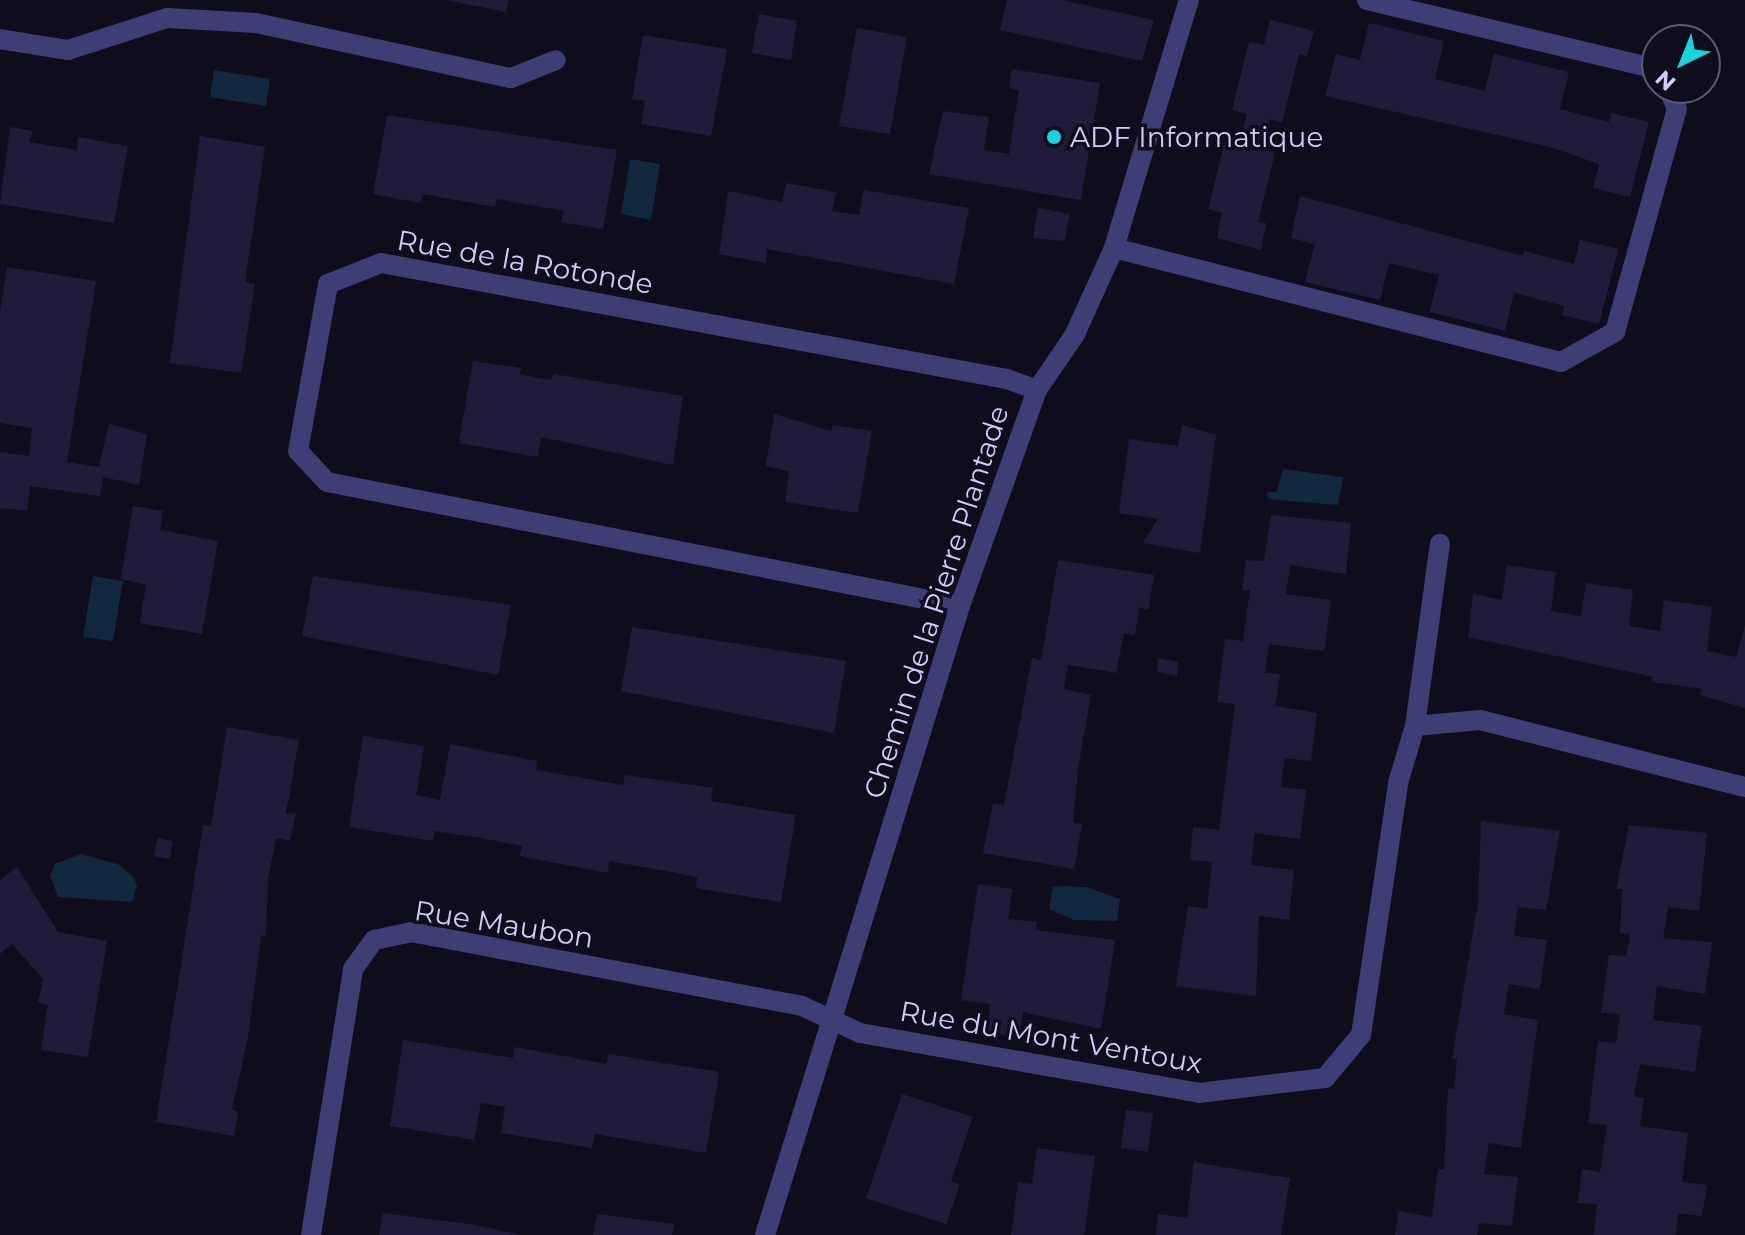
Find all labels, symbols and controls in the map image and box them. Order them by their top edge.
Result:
north arrow [1641,24,1721,104]
text: N [1650,65,1681,96]
place label: ADF Informatique [1070,120,1323,154]
marker: ADF Informatique [1045,128,1063,146]
street label: Rue de la Rotonde [395,223,655,301]
street label: Chemin de la Pierre Plantade [857,401,1015,803]
street label: Rue Maubon [412,893,596,955]
street label: Rue du Mont Ventoux [897,994,1205,1080]

